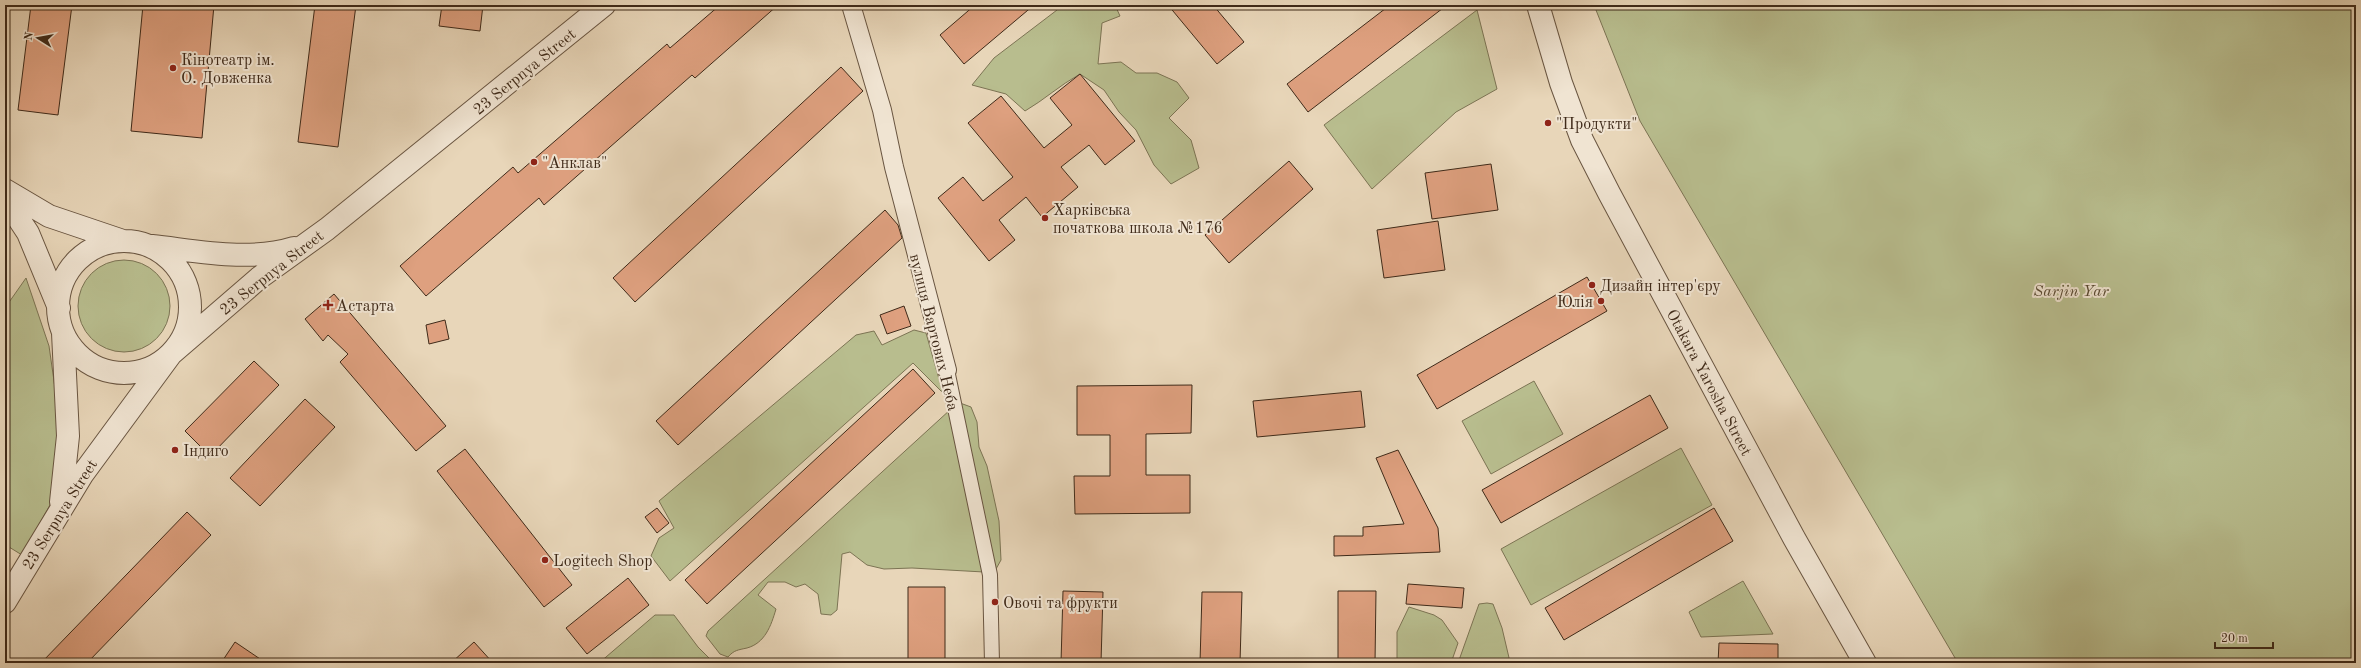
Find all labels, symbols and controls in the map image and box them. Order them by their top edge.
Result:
north arrow [18,18,58,58]
street label: 23 Serpnya Street [471,26,580,119]
text: N [23,31,36,42]
place label: Кінотеатр ім. О. Довженка [181,53,275,87]
marker: Кінотеатр ім. О. Довженка [168,63,178,73]
place label: "Продукти" [1556,117,1638,133]
marker: "Продукти" [1543,118,1553,128]
place label: "Анклав" [542,156,607,172]
marker: "Анклав" [529,157,539,167]
place label: Харківська початкова школа №176 [1053,203,1223,237]
marker: Харківська початкова школа №176 [1040,213,1050,223]
street label: 23 Serpnya Street [217,228,327,319]
street label: вулиця Вартових Неба [906,252,960,413]
place label: Дизайн інтер'єру [1600,279,1721,295]
marker: Дизайн інтер'єру [1587,280,1597,290]
park label: Sarjin Yar [2033,284,2110,300]
place label: Юлія [1557,295,1593,311]
marker: Юлія [1596,296,1606,306]
place label: Астарта [336,299,394,315]
marker: Астарта [323,300,333,310]
street label: Otakara Yarosha Street [1663,307,1754,459]
place label: Індиго [183,444,229,460]
marker: Індиго [170,445,180,455]
street label: 23 Serpnya Street [20,457,101,573]
place label: Logitech Shop [553,554,653,570]
marker: Logitech Shop [540,555,550,565]
place label: Овочі та фрукти [1003,596,1118,612]
marker: Овочі та фрукти [990,597,1000,607]
scale bar [2215,624,2273,650]
text: 20 m [2221,633,2248,645]

